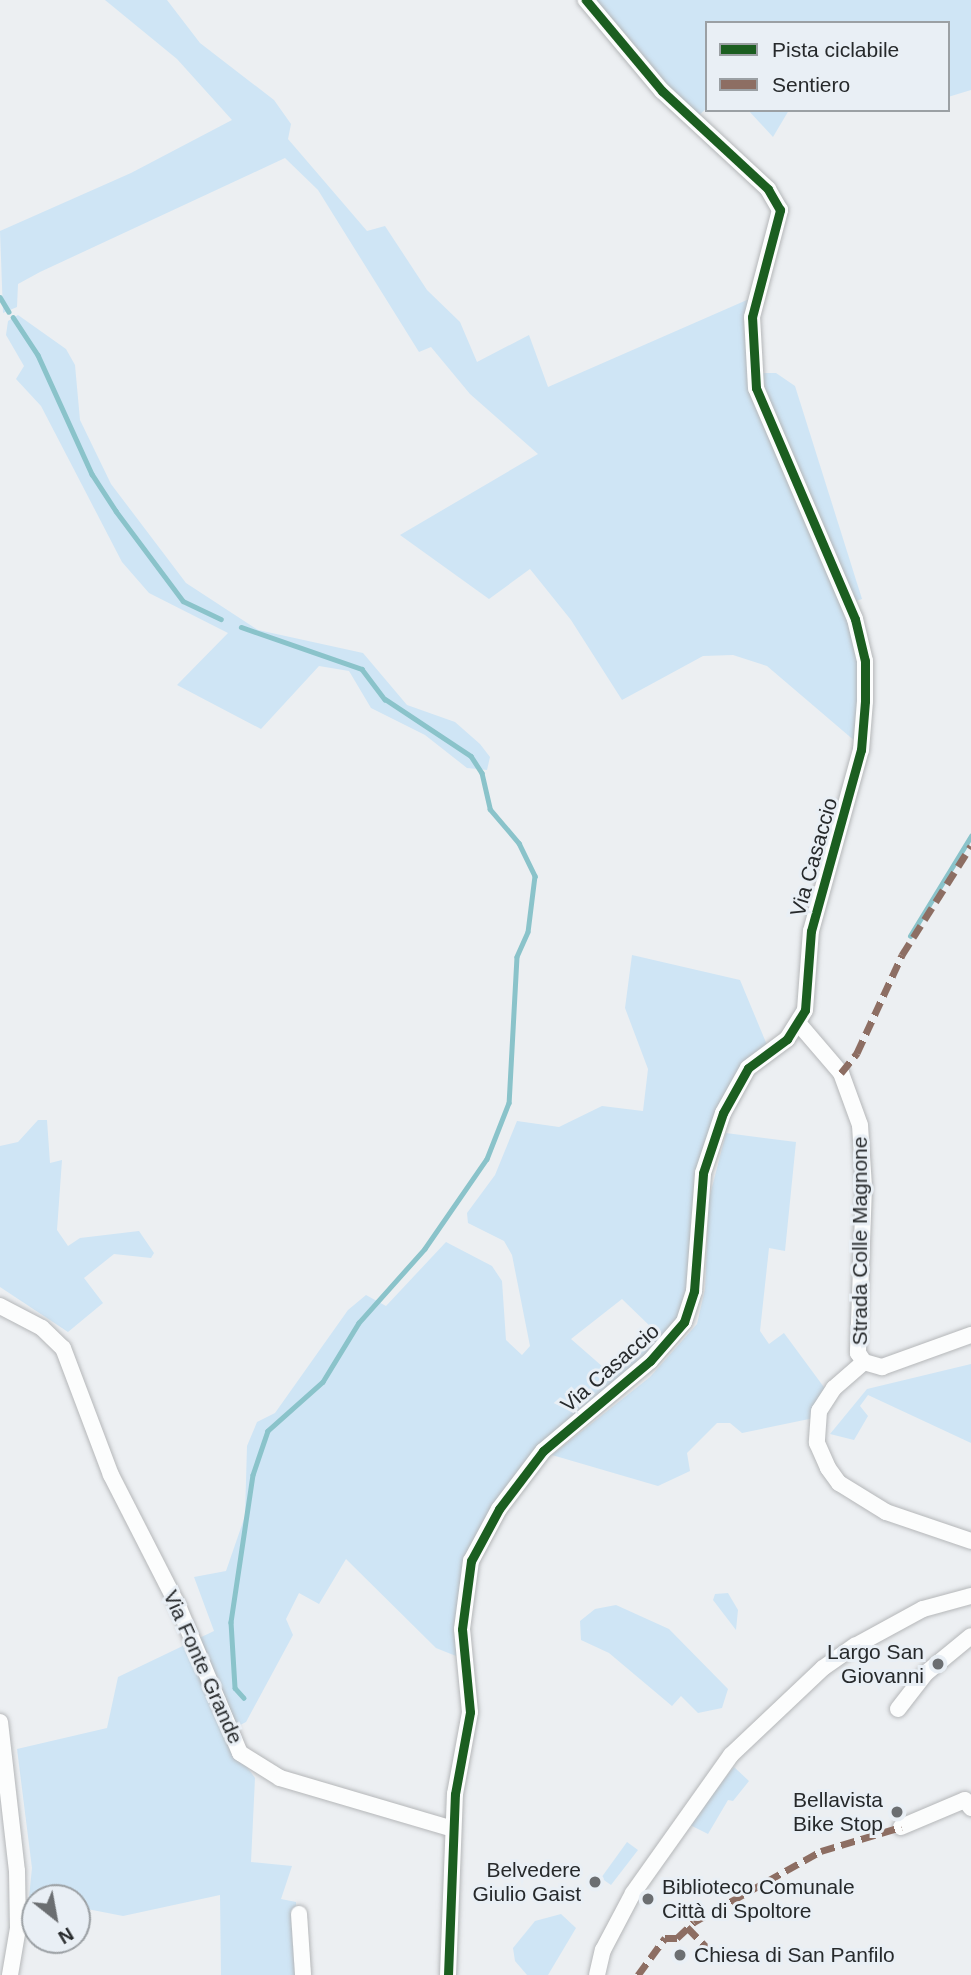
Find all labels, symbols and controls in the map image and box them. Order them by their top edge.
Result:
legend [705,21,950,112]
text: Pista ciclabile [772,38,899,61]
text: Sentiero [772,73,850,96]
street label: Via Casaccio [785,795,843,919]
street label: Strada Colle Magnone [847,1137,873,1345]
street label: Via Casaccio [556,1318,664,1418]
street label: Via Fonte Grande [158,1586,248,1748]
place label: Largo San Giovanni [827,1639,924,1689]
marker: Largo San Giovanni [930,1656,946,1672]
place label: Bellavista Bike Stop [793,1787,883,1837]
marker: Bellavista Bike Stop [889,1804,905,1820]
place label: Belvedere Giulio Gaist [472,1857,581,1907]
marker: Belvedere Giulio Gaist [587,1874,603,1890]
place label: Biblioteco Comunale Città di Spoltore [662,1874,855,1924]
north arrow [21,1884,91,1954]
marker: Biblioteco Comunale Città di Spoltore [640,1891,656,1907]
text: N [55,1923,77,1948]
place label: Chiesa di San Panfilo [694,1942,895,1968]
marker: Chiesa di San Panfilo [672,1947,688,1963]

